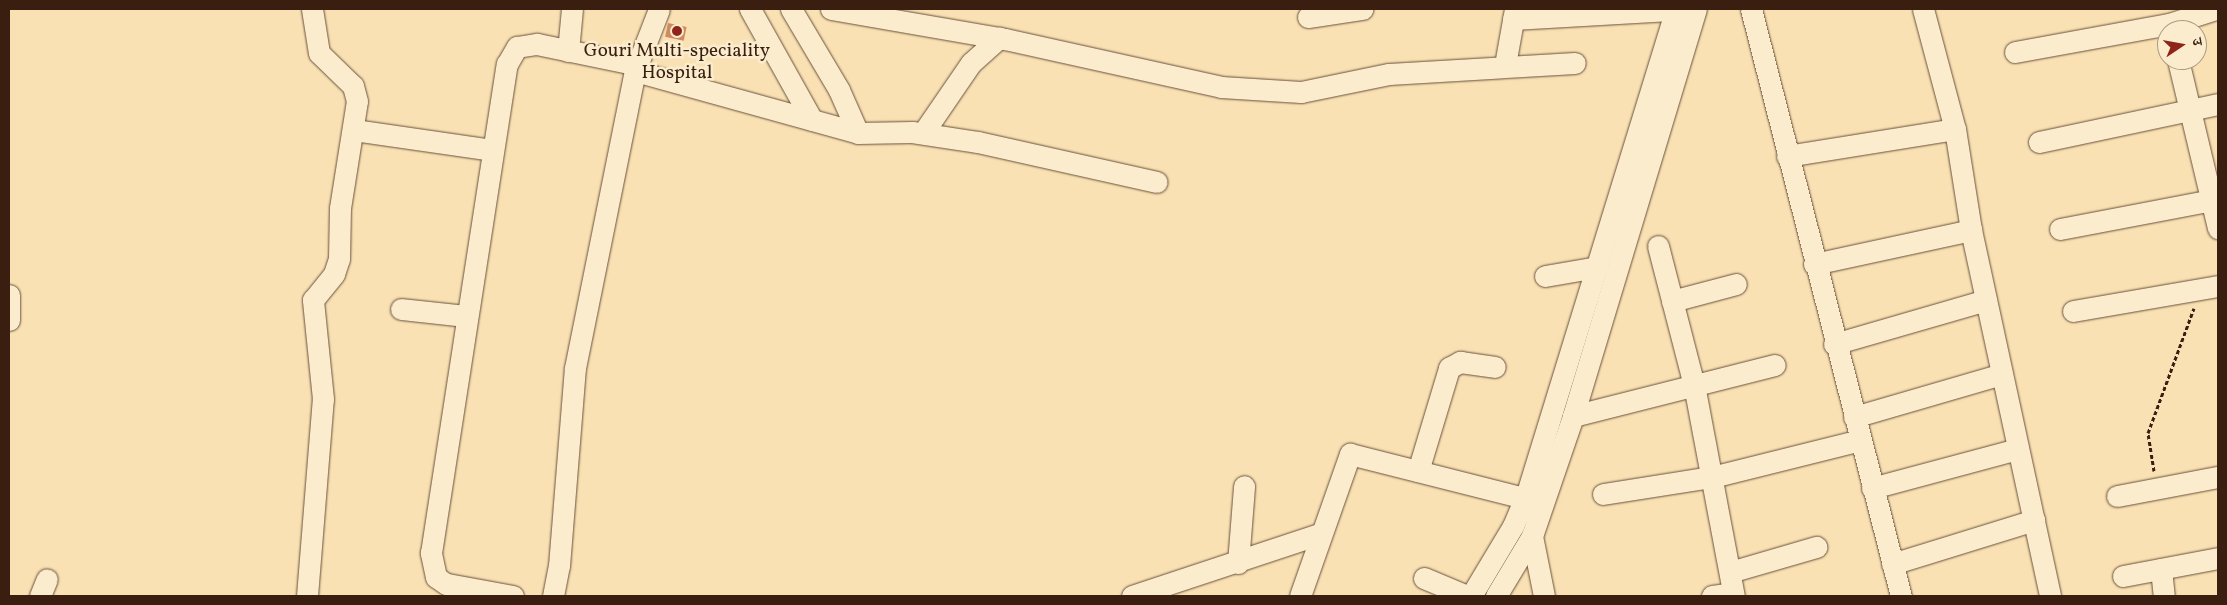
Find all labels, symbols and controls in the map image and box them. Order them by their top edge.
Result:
north arrow [2157,20,2207,70]
marker: Gouri Multi-speciality Hospital [670,24,684,38]
text: उ [2186,37,2206,47]
place label: Gouri Multi-speciality Hospital [584,41,770,85]

